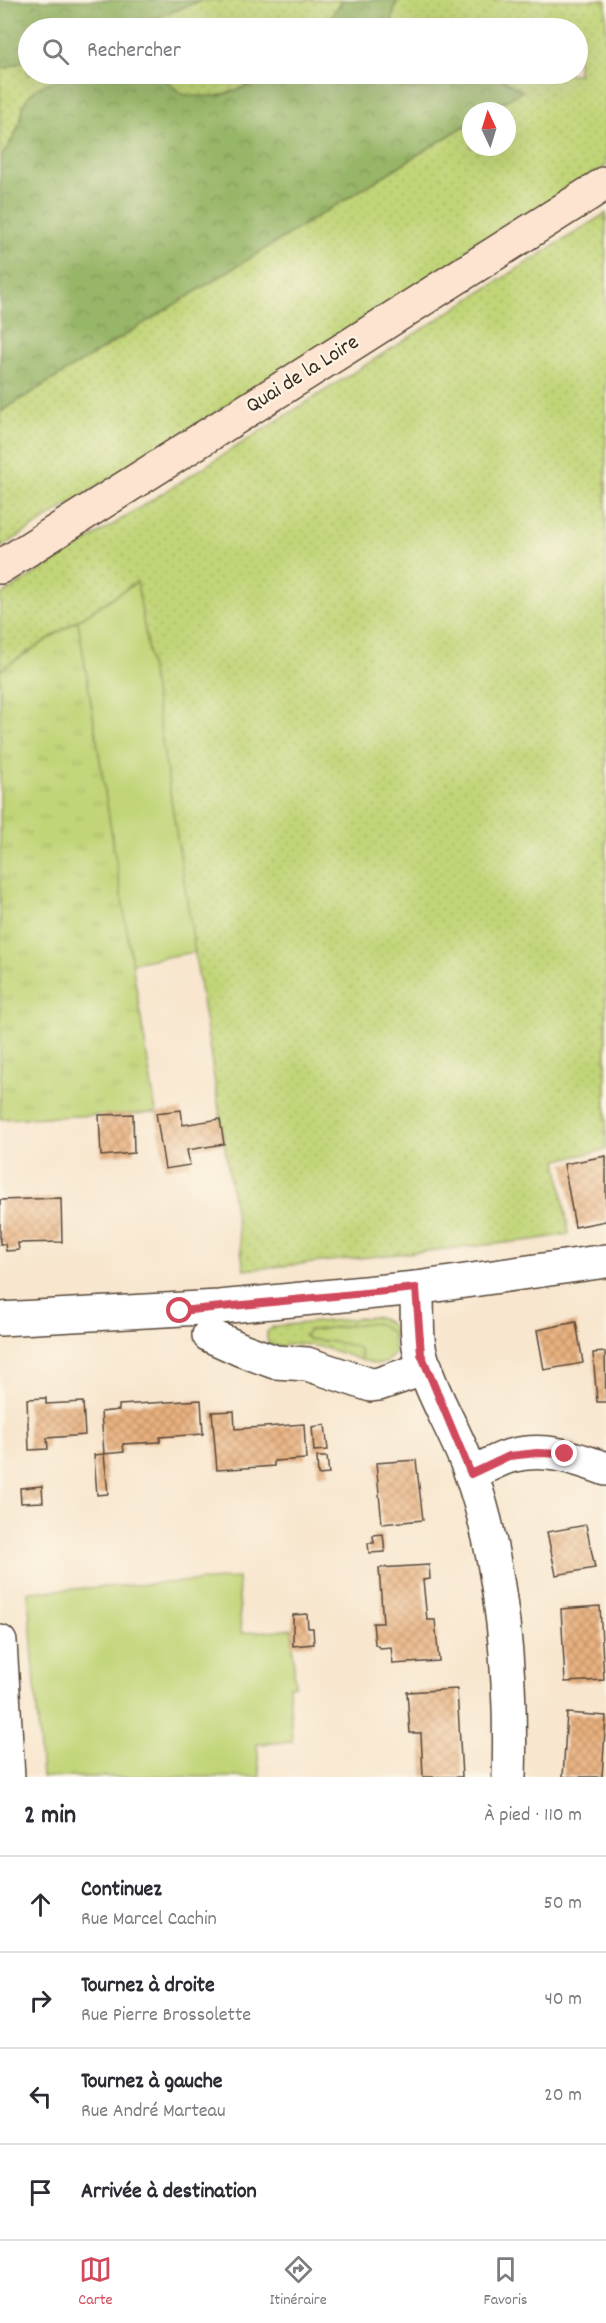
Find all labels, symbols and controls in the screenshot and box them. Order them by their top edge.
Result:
search box [18,18,588,84]
icon: search [39,35,72,68]
text: Rechercher [87,36,181,67]
north arrow [462,102,516,156]
street label: Quai de la Loire [241,328,365,422]
route start [166,1297,192,1323]
route end [551,1440,577,1466]
text: 2 min [24,1798,76,1835]
text: À pied · 110 m [484,1802,582,1830]
text: Continuez [81,1875,162,1906]
icon: ahead [24,1888,57,1921]
text: 50 m [544,1890,582,1918]
text: Rue Marcel Cachin [81,1906,217,1934]
text: Tournez à droite [81,1971,215,2002]
icon: right [24,1984,57,2017]
text: 40 m [544,1986,582,2014]
text: Rue Pierre Brossolette [81,2002,251,2030]
text: Tournez à gauche [81,2067,223,2098]
icon: left [24,2080,57,2113]
text: 20 m [544,2082,582,2110]
text: Rue André Marteau [81,2098,226,2126]
icon: arrive [24,2176,57,2209]
text: Arrivée à destination [81,2177,257,2208]
tab: Carte [78,2253,113,2312]
tab: Itinéraire [269,2253,327,2312]
tab: Favoris [484,2253,528,2312]

